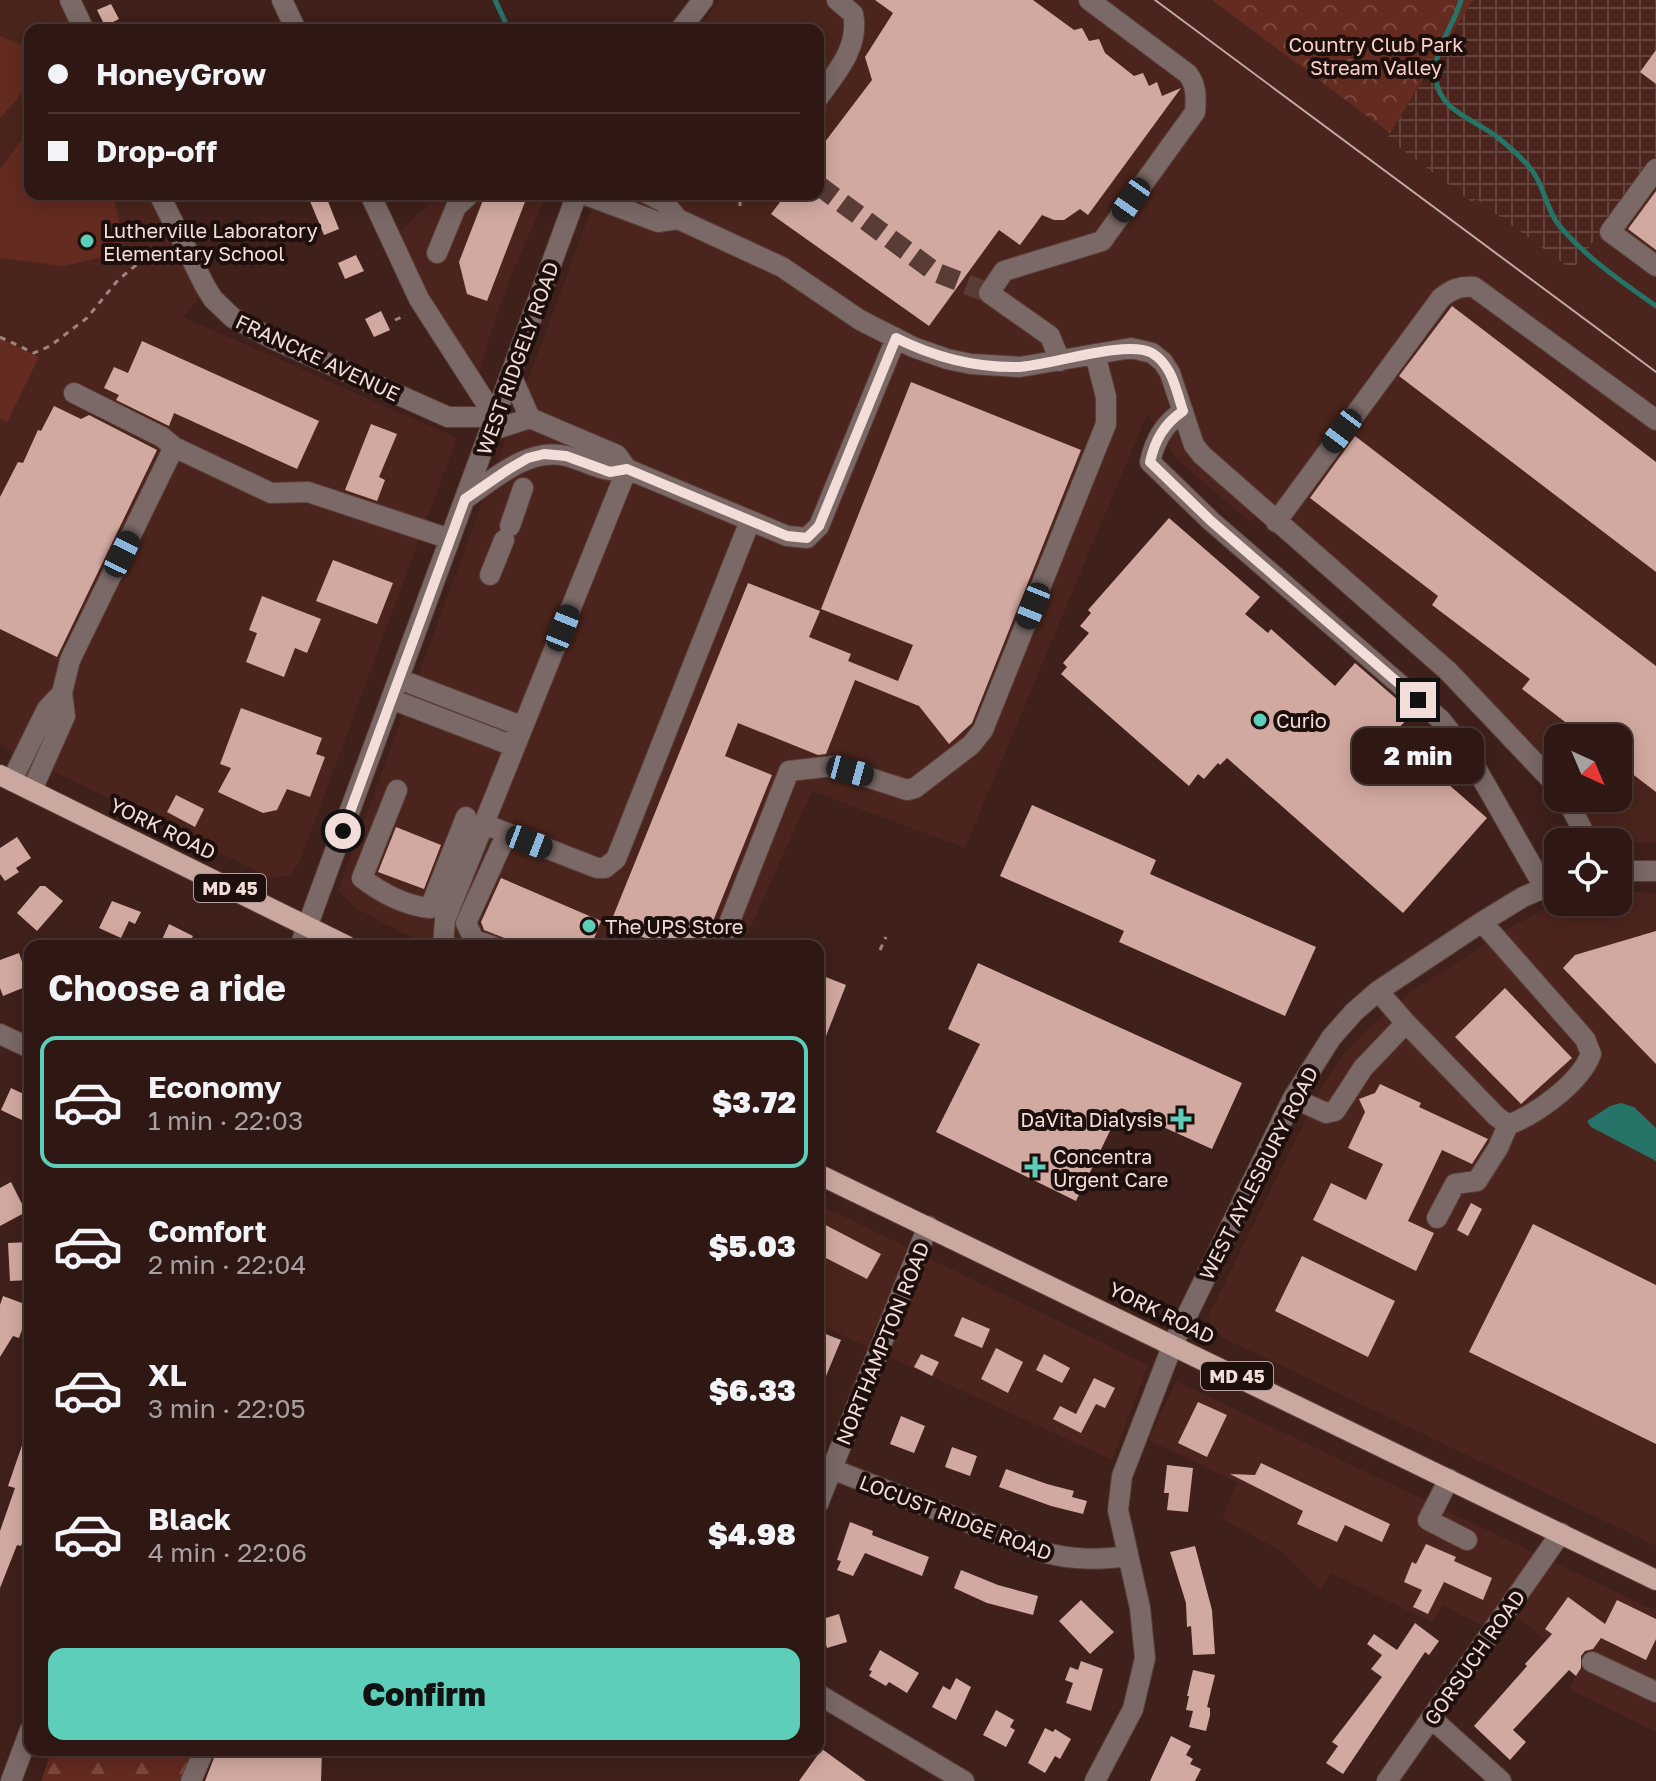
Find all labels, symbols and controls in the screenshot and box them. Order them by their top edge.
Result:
park label: Country Club Park Stream Valley [1288,32,1464,79]
text: HoneyGrow [96,56,266,92]
text: Drop-off [96,133,217,169]
car [1107,173,1155,227]
place label: Lutherville Laboratory Elementary School [103,218,318,265]
marker: Lutherville Laboratory Elementary School [78,232,96,250]
street label: WEST RIDGELY ROAD [471,258,563,458]
street label: FRANCKE AVENUE [232,309,404,405]
car [1318,405,1366,457]
car [101,527,143,581]
car [1013,579,1053,633]
car [543,601,583,655]
route end [1400,682,1436,718]
place label: Curio [1276,708,1327,732]
marker: Curio [1251,711,1269,729]
north arrow [1544,724,1632,812]
map controls [1544,724,1632,916]
callout: 2 min [1352,728,1484,784]
text: 2 min [1384,740,1452,771]
car [824,753,876,789]
street label: YORK ROAD [106,792,220,864]
route start [325,813,361,849]
car [502,822,556,862]
button: locate [1544,828,1632,916]
road number: MD 45 [194,874,266,902]
place label: The UPS Store [605,914,743,938]
marker: The UPS Store [580,917,598,935]
text: Choose a ride [48,966,286,1009]
street label: WEST AYLESBURY ROAD [1194,1062,1322,1284]
icon: car [52,1066,124,1138]
text: Economy [148,1069,282,1105]
text: $3.72 [712,1084,796,1120]
text: 1 min · 22:03 [148,1105,303,1136]
place label: DaVita Dialysis [1020,1107,1163,1131]
marker: DaVita Dialysis [1170,1108,1192,1130]
place label: Concentra Urgent Care [1053,1144,1168,1191]
marker: Concentra Urgent Care [1024,1156,1046,1178]
icon: car [52,1210,124,1282]
text: Comfort [148,1213,267,1249]
text: $5.03 [708,1228,796,1264]
street label: NORTHAMPTON ROAD [830,1238,934,1448]
text: 2 min · 22:04 [148,1249,306,1280]
street label: YORK ROAD [1105,1276,1219,1348]
icon: car [52,1354,124,1426]
text: XL [148,1357,187,1393]
road number: MD 45 [1201,1362,1273,1390]
text: $6.33 [709,1372,796,1408]
text: 3 min · 22:05 [148,1393,306,1424]
street label: LOCUST RIDGE ROAD [856,1469,1056,1565]
icon: car [52,1498,124,1570]
text: Black [148,1501,231,1537]
text: $4.98 [708,1516,796,1552]
text: 4 min · 22:06 [148,1537,307,1568]
street label: GORSUCH ROAD [1419,1585,1529,1729]
button: Confirm [48,1648,800,1740]

